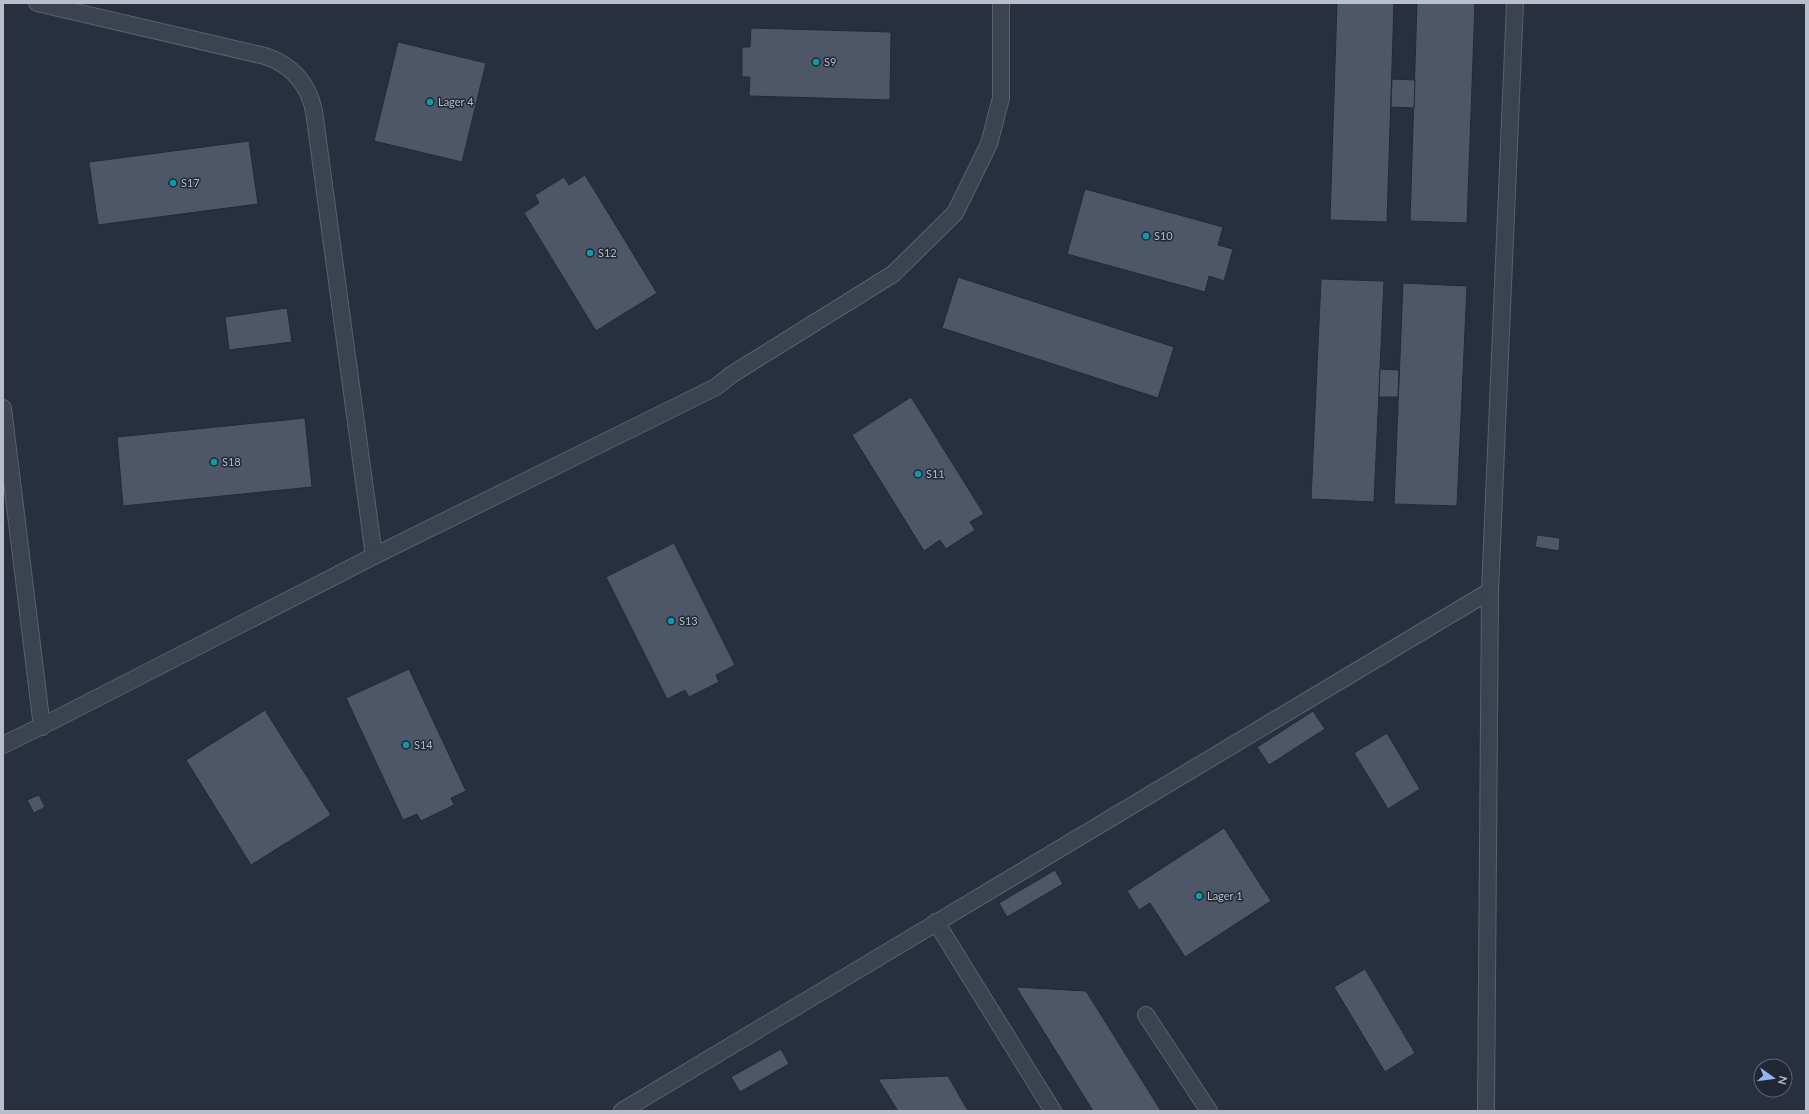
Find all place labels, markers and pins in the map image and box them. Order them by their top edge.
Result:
place label: S9 [824,55,836,68]
marker: S9 [811,57,821,67]
place label: Lager 4 [438,95,474,108]
marker: Lager 4 [425,97,435,107]
place label: S17 [181,176,200,189]
marker: S17 [168,178,178,188]
place label: S10 [1154,229,1173,242]
marker: S10 [1141,231,1151,241]
place label: S12 [598,246,617,259]
marker: S12 [585,248,595,258]
place label: S18 [222,455,241,468]
marker: S18 [209,457,219,467]
place label: S11 [926,467,945,480]
marker: S11 [913,469,923,479]
place label: S13 [679,614,698,627]
marker: S13 [666,616,676,626]
place label: S14 [414,738,433,751]
marker: S14 [401,740,411,750]
place label: Lager 1 [1207,889,1243,902]
marker: Lager 1 [1194,891,1204,901]

